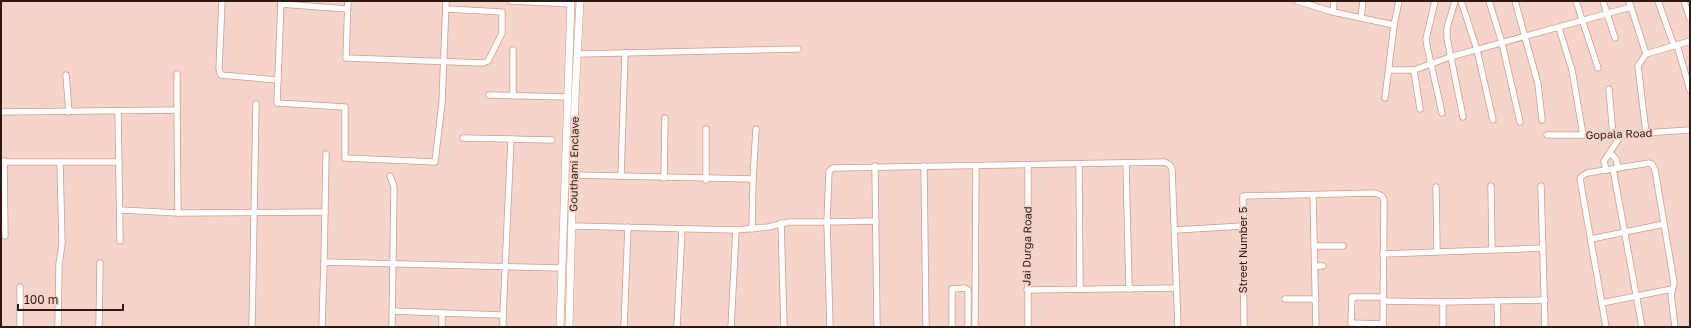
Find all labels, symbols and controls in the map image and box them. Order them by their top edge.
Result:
street label: Gouthami Enclave [566,116,581,212]
street label: Gopala Road [1585,126,1653,141]
street label: Jai Durga Road [1019,206,1034,286]
street label: Street Number 5 [1236,207,1249,293]
scale bar [18,286,123,312]
text: 100 m [24,292,58,307]

